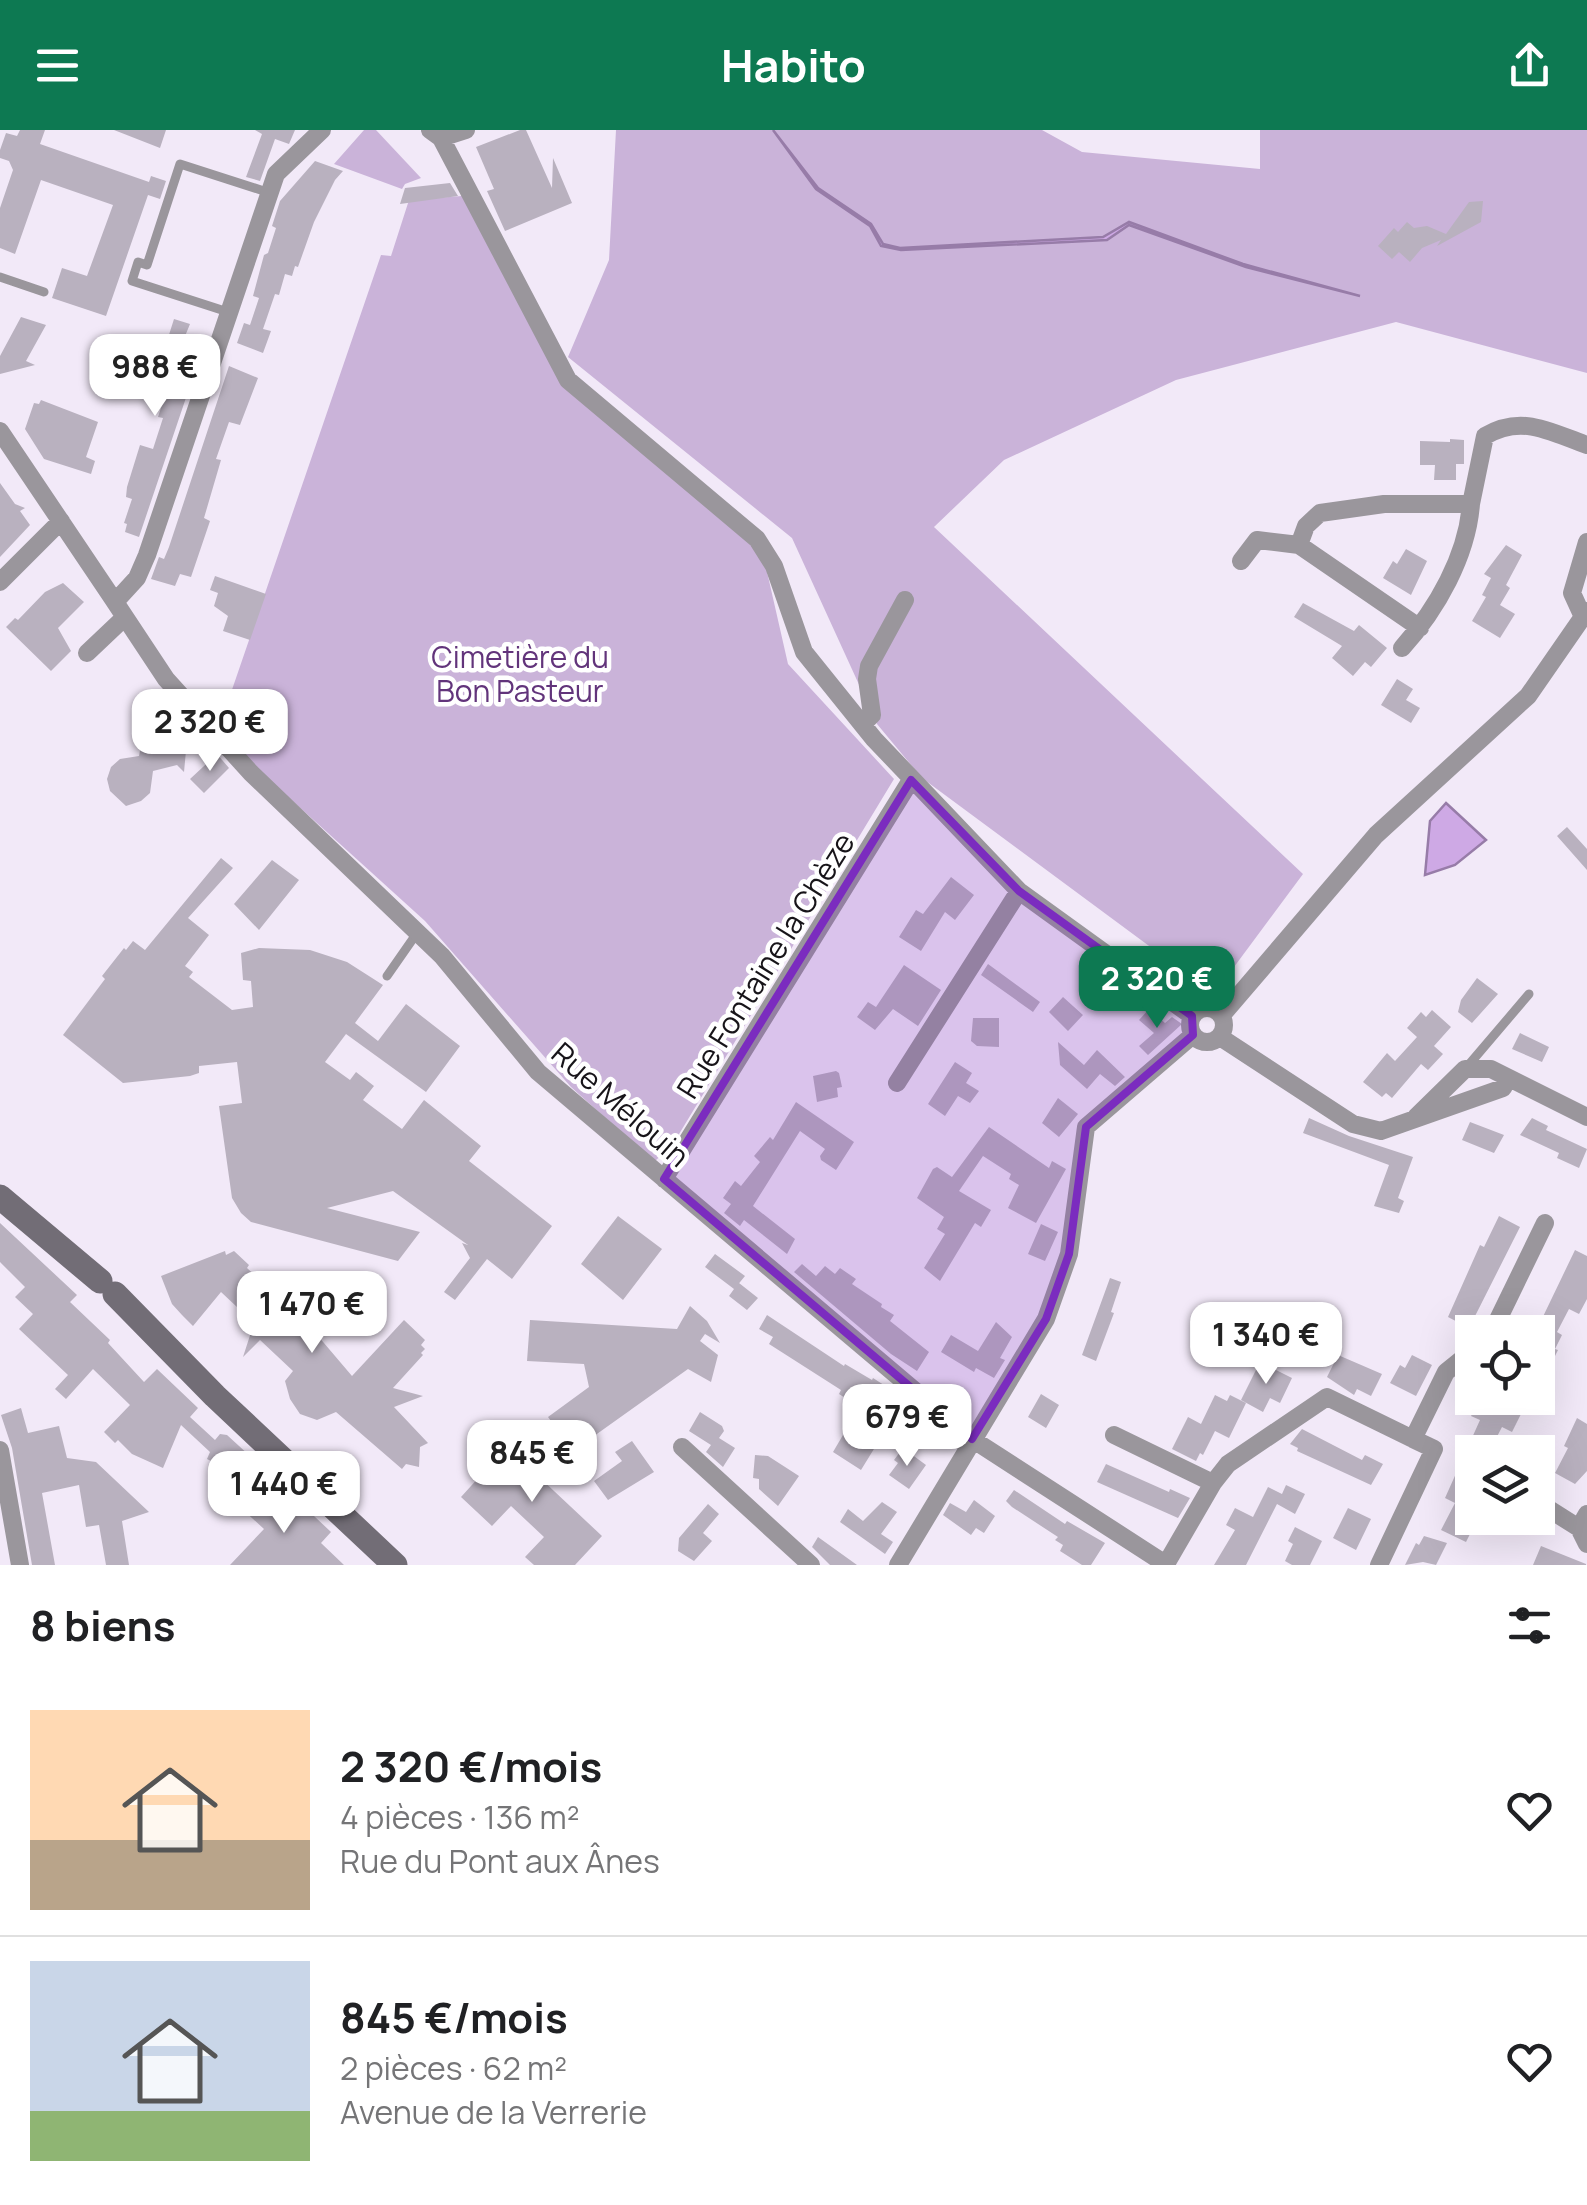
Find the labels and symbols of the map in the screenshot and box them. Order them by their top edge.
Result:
pin: 988 € [85,334,225,419]
park label: Cimetière du Bon Pasteur [431,636,609,711]
pin: 2 320 € [118,689,302,774]
street label: Rue Fontaine la Chèze [666,824,864,1106]
pin: 2 320 € [1065,946,1249,1031]
street label: Rue Mélouin [543,1033,699,1175]
pin: 1 470 € [220,1271,404,1356]
pin: 1 340 € [1174,1302,1358,1387]
pin: 679 € [837,1384,977,1469]
pin: 845 € [462,1420,602,1505]
pin: 1 440 € [192,1451,376,1536]

